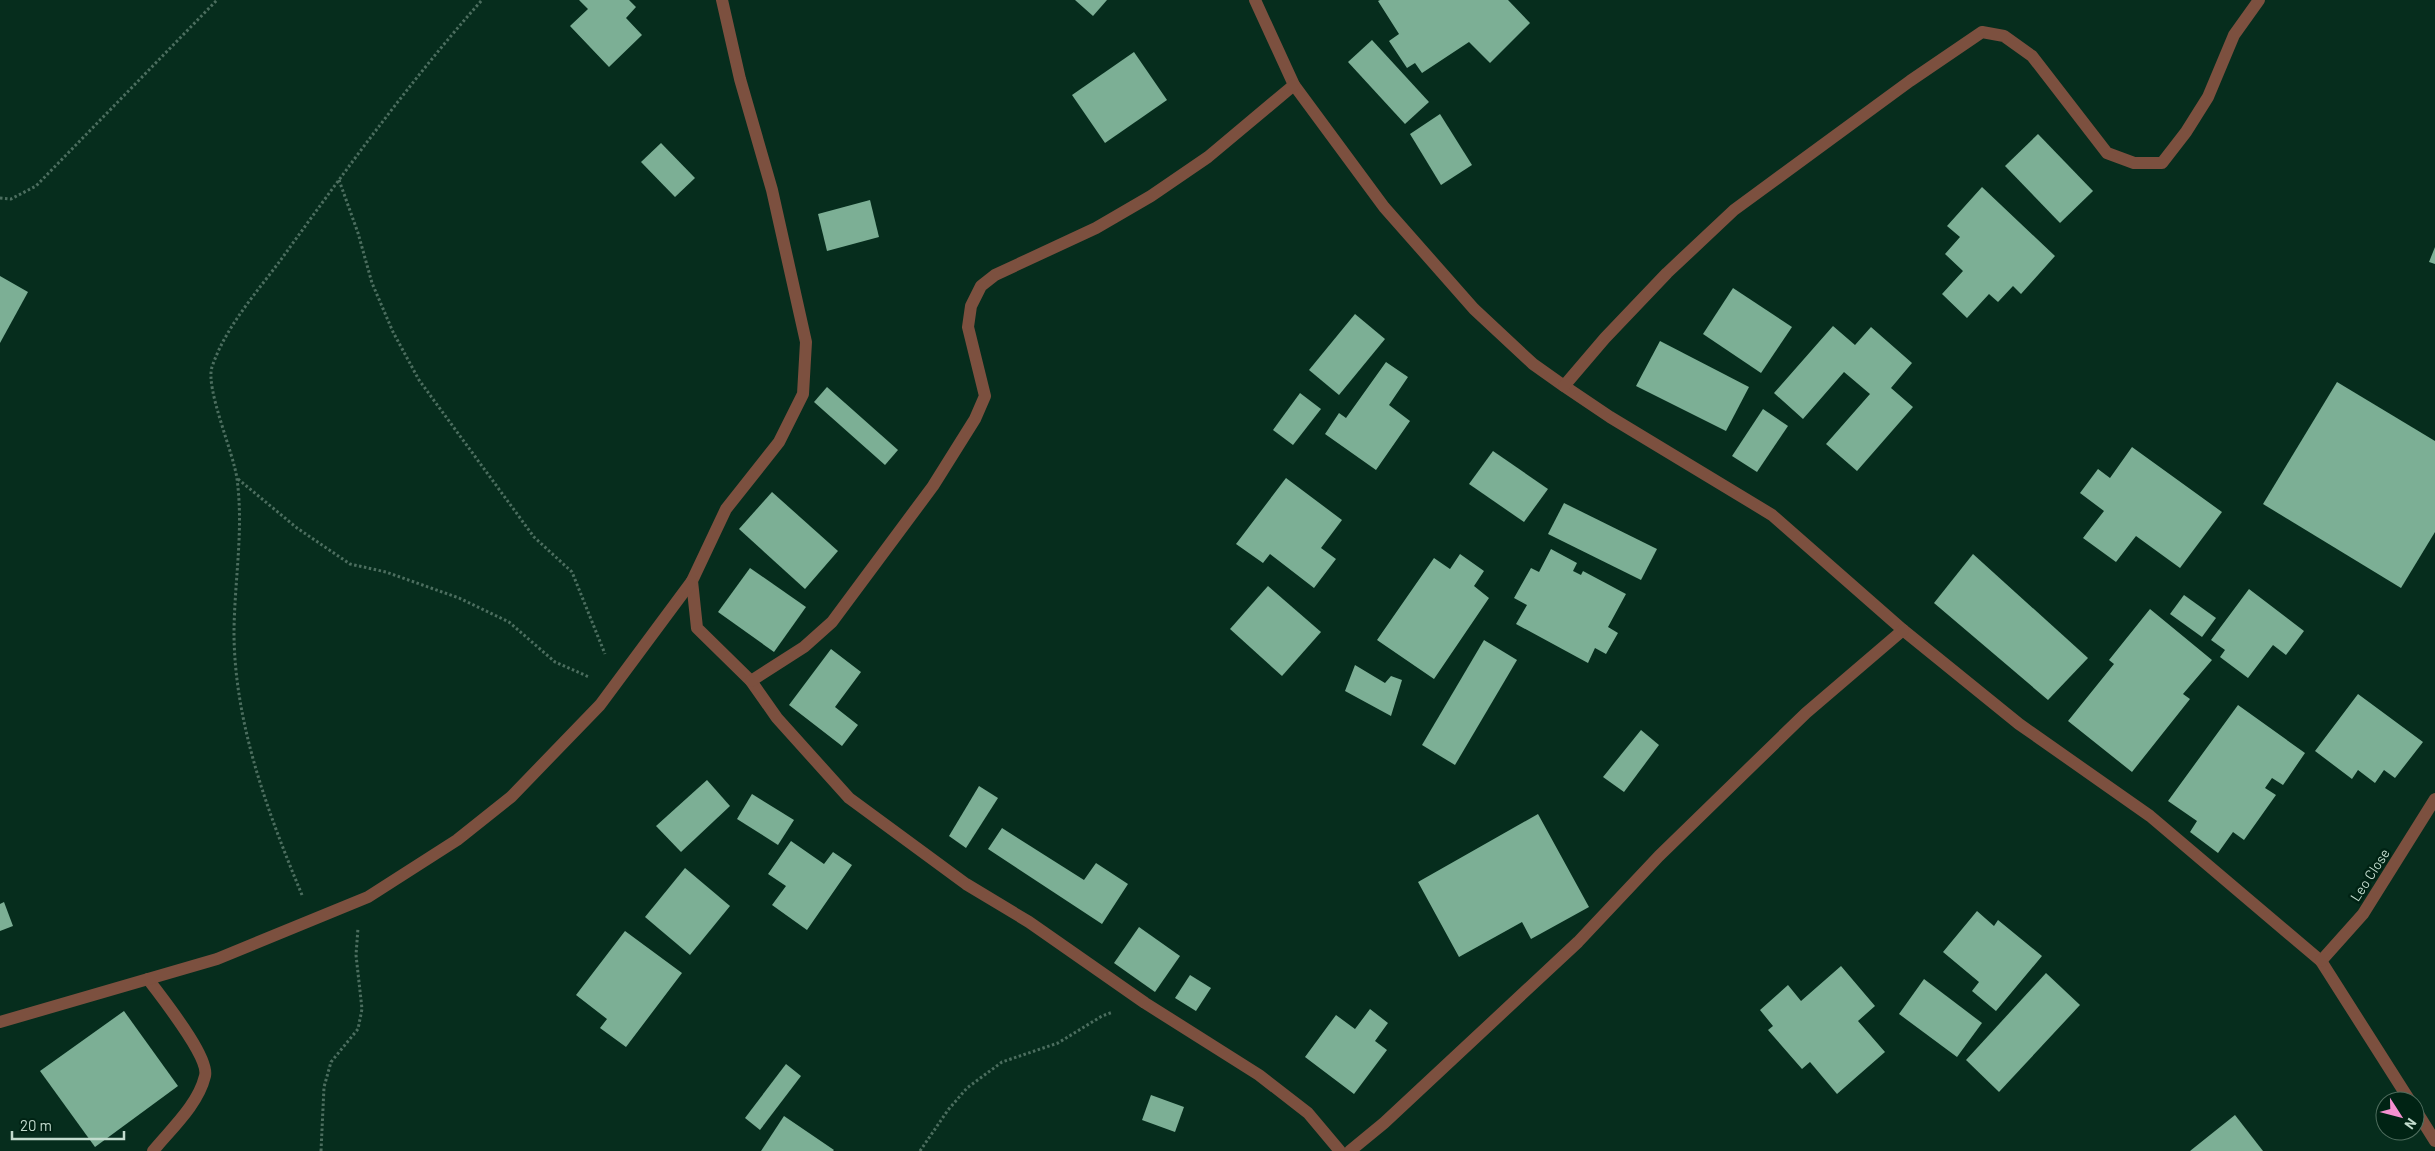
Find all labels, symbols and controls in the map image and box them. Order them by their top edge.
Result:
street label: Leo Close [2346,845,2393,904]
north arrow [2375,1091,2425,1141]
scale bar [12,1108,125,1140]
text: N [2401,1115,2421,1133]
text: 20 m [20,1116,52,1134]

